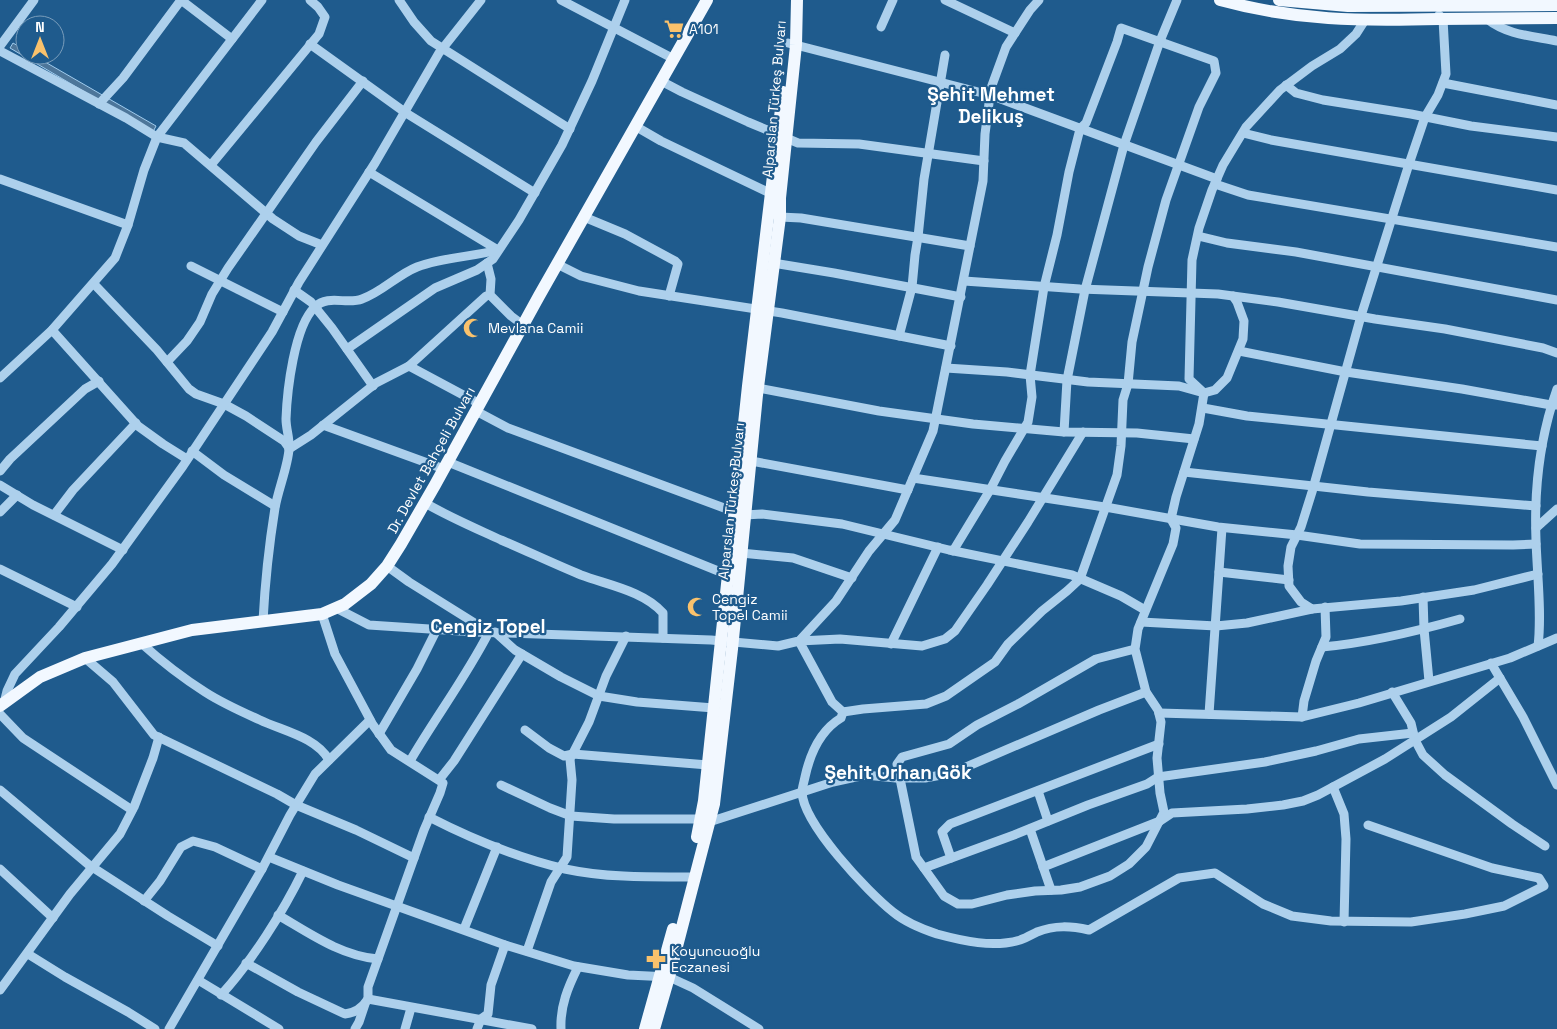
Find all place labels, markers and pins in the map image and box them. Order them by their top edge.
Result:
supermarket icon: A101 [663,18,685,40]
place label: A101 [689,20,719,38]
mosque icon: Mevlana Camii [462,317,484,339]
place label: Mevlana Camii [488,319,583,337]
place label: Cengiz Topel Camii [712,590,788,624]
mosque icon: Cengiz Topel Camii [686,596,708,618]
place label: Koyuncuoğlu Eczanesi [671,942,760,976]
pharmacy icon: Koyuncuoğlu Eczanesi [645,948,667,970]

